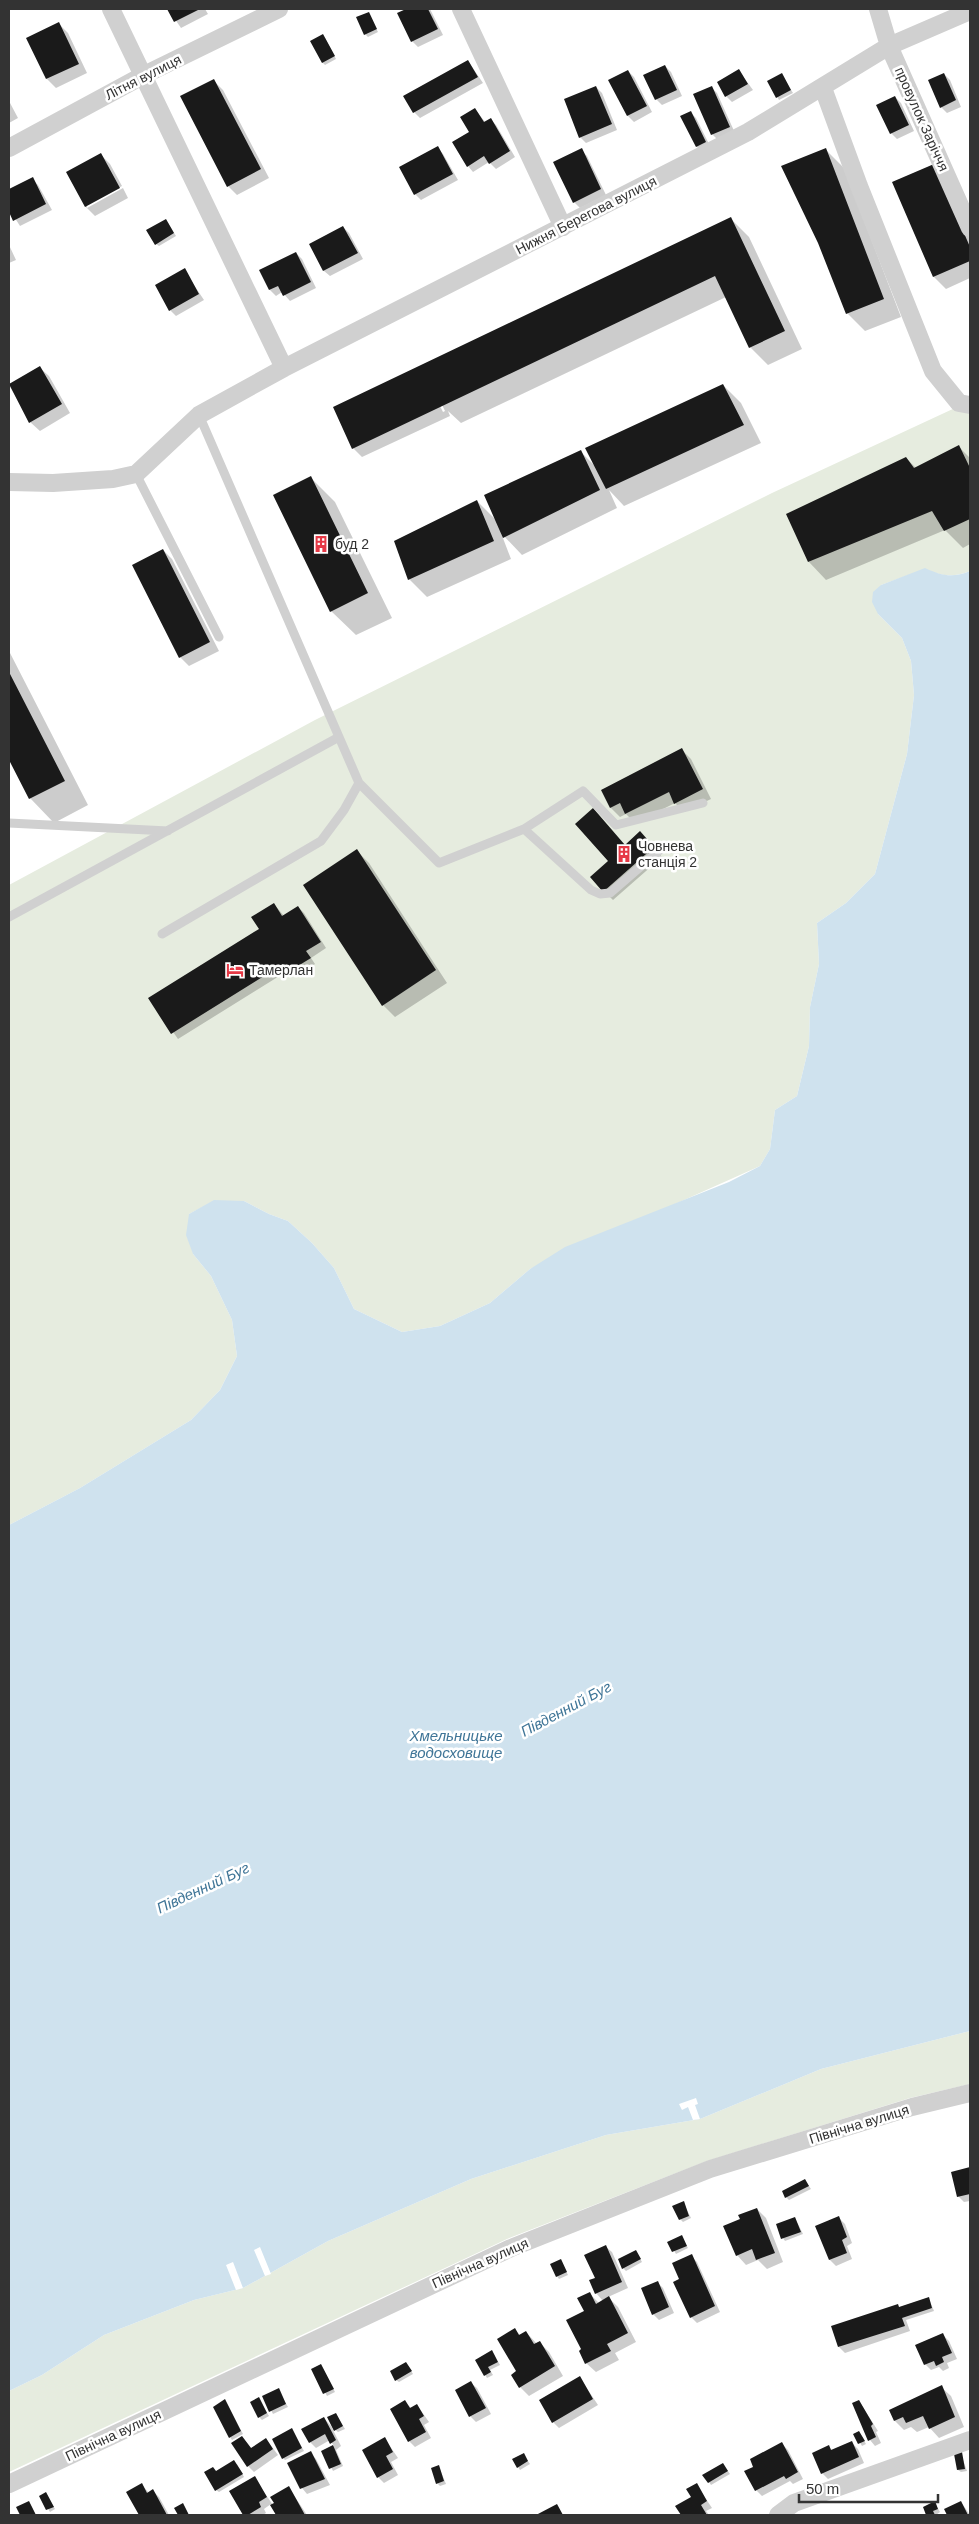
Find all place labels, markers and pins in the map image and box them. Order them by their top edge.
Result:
building icon: буд 2 [311,534,331,554]
place label: буд 2 [335,536,369,552]
place label: Човнева станція 2 [638,838,697,870]
building icon: Човнева станція 2 [614,844,634,864]
hotel icon: Тамерлан [225,960,245,980]
place label: Тамерлан [249,962,313,978]

